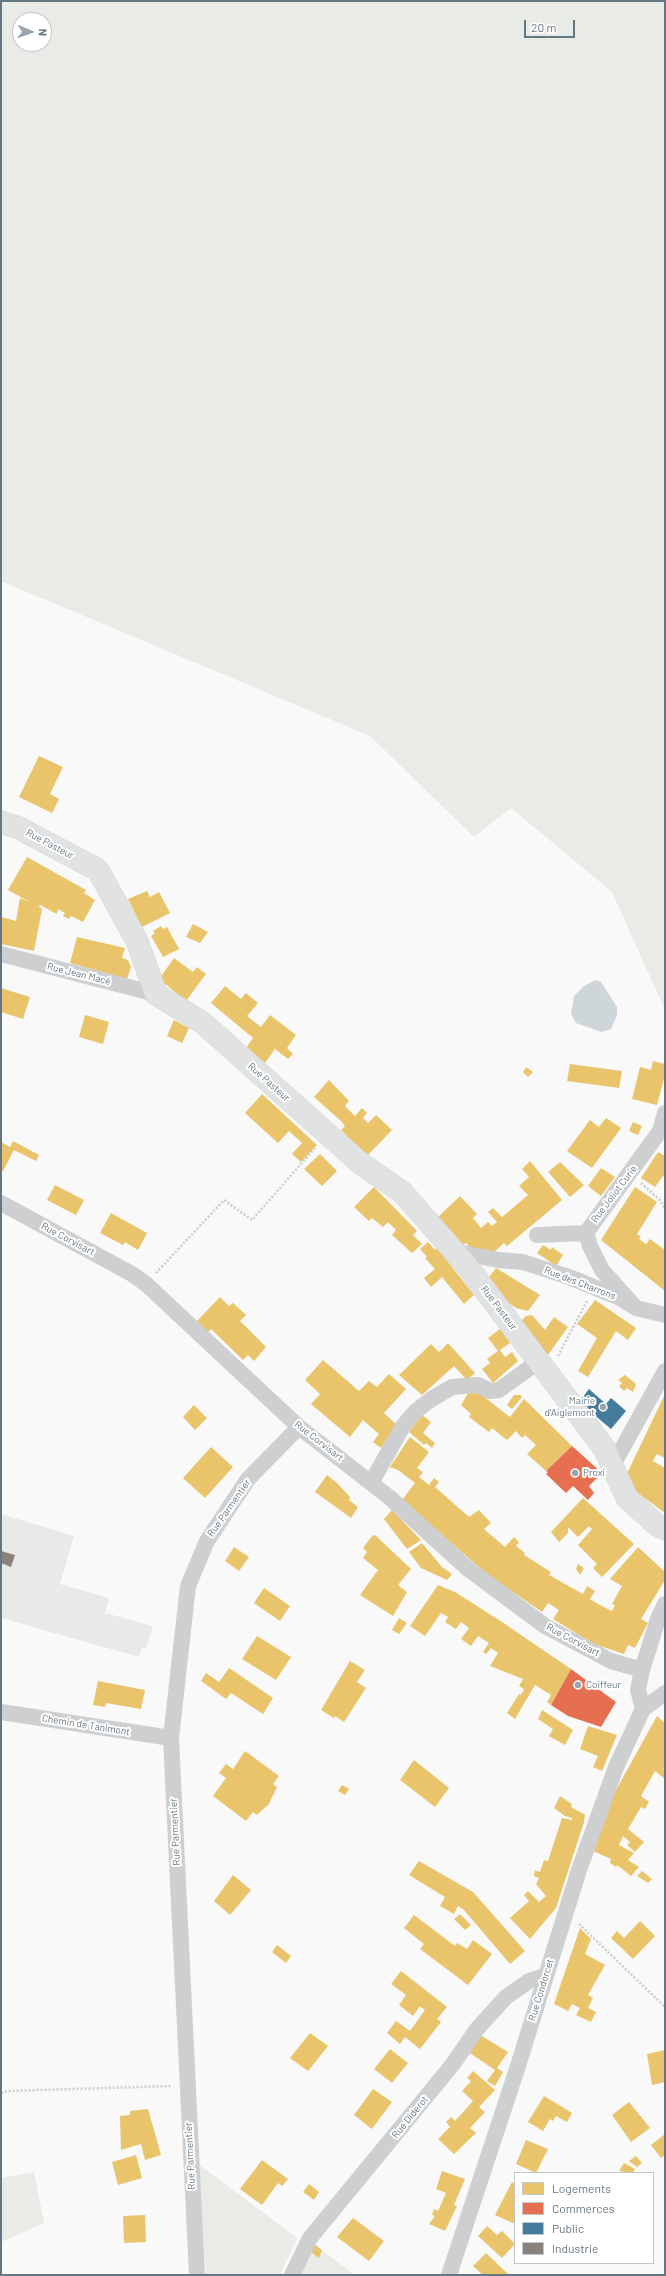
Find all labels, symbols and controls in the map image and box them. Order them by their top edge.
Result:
north arrow [12,12,52,52]
scale bar [526,12,577,38]
text: 20 m [531,20,557,34]
text: N [37,29,50,36]
street label: Rue Pasteur [24,826,76,862]
street label: Rue Jean Macé [46,960,112,988]
street label: Rue Pasteur [246,1060,292,1104]
street label: Rue Joliot Curie [588,1163,640,1225]
street label: Rue Corvisart [39,1220,97,1258]
street label: Rue des Charrons [542,1264,618,1302]
street label: Rue Pasteur [478,1283,520,1333]
place label: Mairie d'Aiglemont [545,1395,595,1418]
marker: Mairie d'Aiglemont [598,1402,608,1412]
street label: Rue Corvisart [292,1418,346,1464]
place label: Proxi [583,1467,605,1479]
marker: Proxi [570,1468,580,1478]
street label: Rue Parmentier [205,1477,253,1539]
street label: Rue Corvisart [544,1621,602,1659]
place label: Coiffeur [586,1679,621,1691]
marker: Coiffeur [573,1680,583,1690]
street label: Chemin de Tanimont [41,1712,131,1738]
street label: Rue Parmentier [167,1798,183,1866]
street label: Rue Condorcet [526,1958,556,2022]
street label: Rue Diderot [389,2093,431,2141]
street label: Rue Parmentier [182,2122,198,2190]
legend [514,2172,654,2264]
text: Logements [552,2181,611,2195]
text: Commerces [552,2201,615,2215]
text: Public [552,2221,584,2235]
text: Industrie [552,2241,598,2255]

